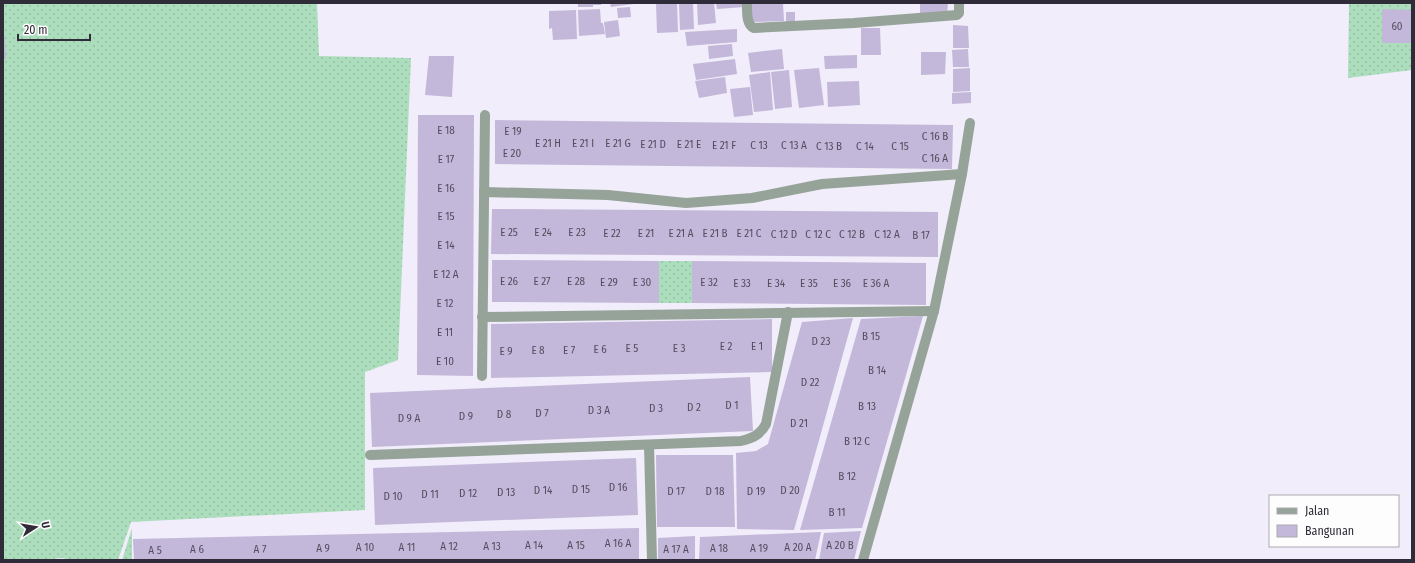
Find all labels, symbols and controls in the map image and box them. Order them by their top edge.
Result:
scale bar [18,16,90,42]
house number: 60 [1391,20,1403,33]
text: 20 m [24,23,48,37]
house number: E 18 [437,124,455,137]
house number: E 19 [504,125,522,138]
house number: C 16 B [922,130,948,143]
house number: E 21 H [535,137,561,150]
house number: E 21 I [572,137,594,150]
house number: E 21 G [605,137,631,150]
house number: E 21 D [640,138,666,151]
house number: E 21 E [677,138,701,151]
house number: E 21 F [712,139,736,152]
house number: C 13 [750,139,768,152]
house number: C 13 A [781,139,807,152]
house number: C 13 B [816,140,842,153]
house number: C 14 [856,140,875,153]
house number: C 15 [891,140,909,153]
house number: E 20 [503,147,521,160]
house number: C 16 A [922,152,948,165]
house number: E 17 [438,153,455,166]
house number: E 16 [437,182,455,195]
house number: E 15 [437,210,455,223]
house number: E 25 [500,226,518,239]
house number: E 24 [534,226,553,239]
house number: E 23 [568,226,586,239]
house number: E 22 [603,227,621,240]
house number: E 21 [638,227,654,240]
house number: E 21 A [668,227,694,240]
house number: E 21 B [702,227,728,240]
house number: E 21 C [737,227,762,240]
house number: C 12 D [771,228,797,241]
house number: C 12 C [805,228,831,241]
house number: C 12 B [839,228,865,241]
house number: C 12 A [874,228,900,241]
house number: B 17 [912,229,930,242]
house number: E 14 [437,239,455,252]
house number: E 12 A [433,268,459,281]
house number: E 26 [500,275,519,288]
house number: E 27 [534,275,551,288]
house number: E 28 [567,275,586,288]
house number: E 29 [600,276,618,289]
house number: E 30 [633,276,651,289]
house number: E 32 [700,276,718,289]
house number: E 33 [733,277,751,290]
house number: E 34 [767,277,786,290]
house number: E 35 [800,277,818,290]
house number: E 36 [833,277,852,290]
house number: E 36 A [863,277,889,290]
house number: E 12 [437,297,454,310]
house number: E 11 [437,326,453,339]
house number: B 15 [862,330,880,343]
house number: D 23 [812,335,830,348]
house number: E 2 [720,340,732,353]
house number: E 1 [751,340,763,353]
house number: E 5 [626,342,638,355]
house number: E 3 [673,342,685,355]
house number: E 6 [593,343,607,356]
house number: E 8 [531,344,545,357]
house number: E 7 [563,344,576,357]
house number: E 9 [499,345,513,358]
house number: E 10 [436,355,454,368]
house number: B 14 [868,364,887,377]
house number: D 22 [801,376,819,389]
house number: D 1 [725,399,739,412]
house number: B 13 [858,400,876,413]
house number: D 2 [687,401,701,414]
house number: D 3 [649,402,663,415]
house number: D 3 A [588,404,610,417]
house number: D 7 [535,407,549,420]
house number: D 8 [497,408,512,421]
house number: D 9 [459,410,473,423]
house number: D 9 A [398,412,421,425]
house number: D 21 [790,417,808,430]
house number: B 12 C [844,435,870,448]
house number: B 12 [838,470,856,483]
house number: D 16 [609,481,628,494]
house number: D 15 [572,483,590,496]
house number: D 14 [534,484,553,497]
house number: D 20 [780,484,800,497]
house number: D 17 [667,485,685,498]
house number: D 18 [706,485,725,498]
house number: D 19 [747,485,765,498]
house number: D 13 [497,486,515,499]
house number: D 12 [459,487,477,500]
house number: D 11 [421,488,439,501]
house number: D 10 [384,490,403,503]
legend [1269,495,1399,547]
text: Jalan [1305,504,1329,518]
house number: B 11 [828,506,846,519]
north arrow [16,507,56,547]
text: U [38,521,52,530]
text: Bangunan [1305,524,1354,538]
house number: A 16 A [605,537,631,550]
house number: A 14 [525,539,544,552]
house number: A 15 [567,539,585,552]
house number: A 20 B [826,539,854,552]
house number: A 12 [440,540,458,553]
house number: A 13 [483,540,501,553]
house number: A 10 [356,541,374,554]
house number: A 11 [399,541,415,554]
house number: A 20 A [784,541,812,554]
house number: A 9 [316,542,330,555]
house number: A 18 [710,542,729,555]
house number: A 19 [750,542,768,555]
house number: A 6 [190,543,204,556]
house number: A 7 [254,543,267,556]
house number: A 17 A [663,543,689,556]
house number: A 5 [148,544,162,557]

